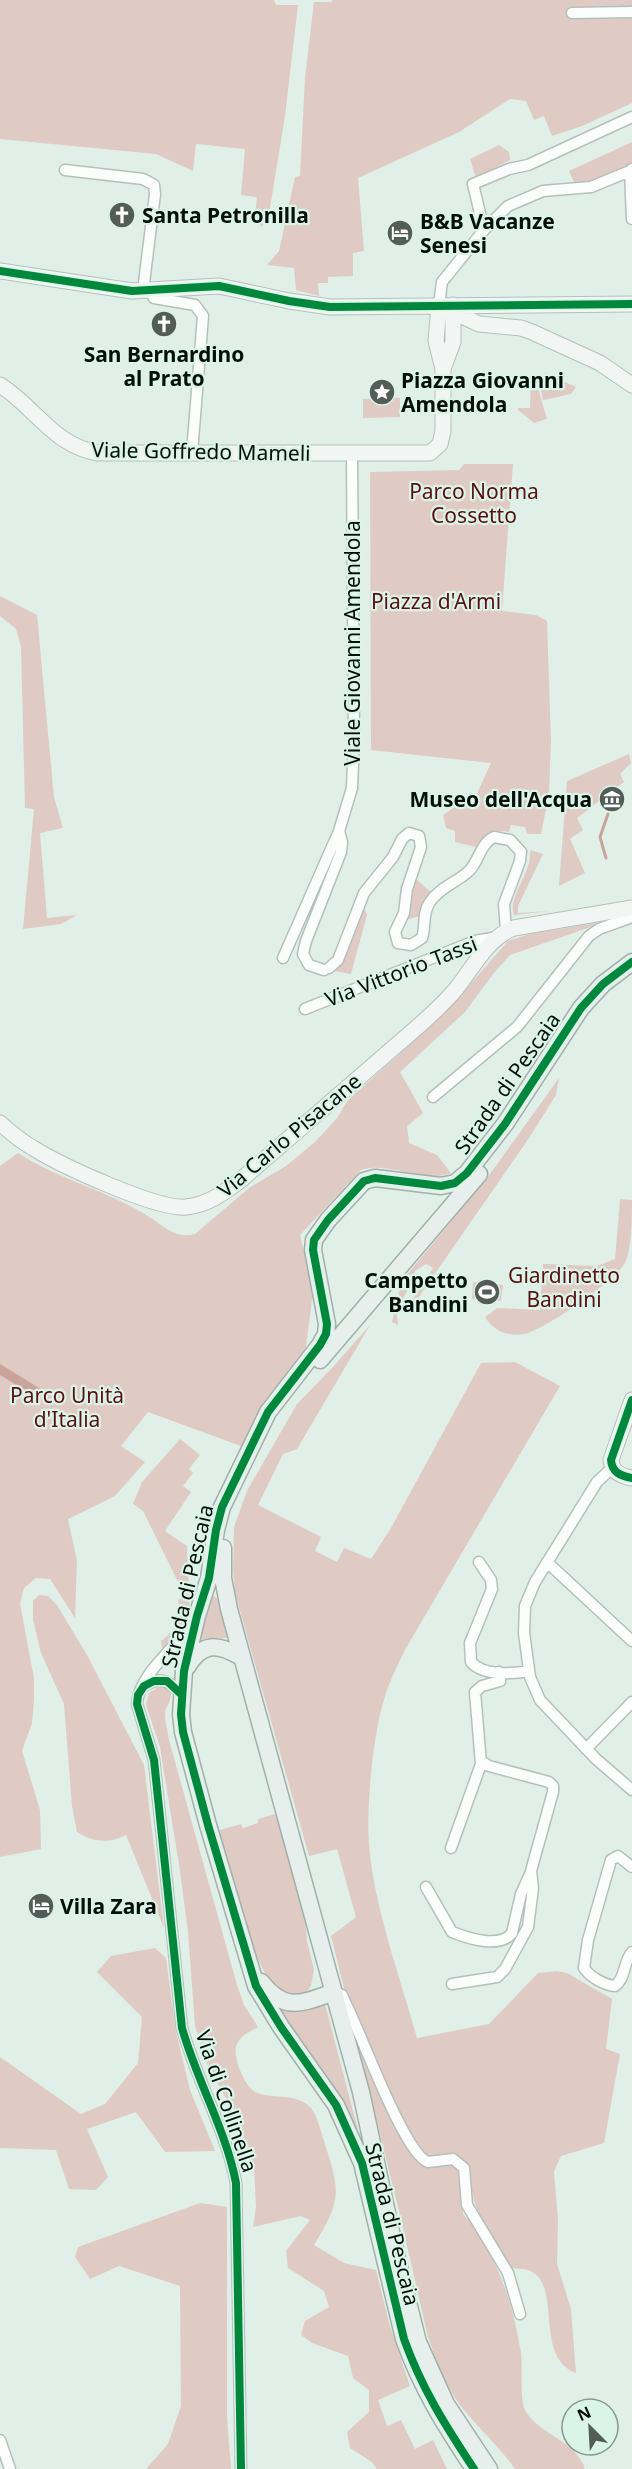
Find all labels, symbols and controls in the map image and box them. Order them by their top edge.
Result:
church icon: Santa Petronilla [107,200,137,230]
place label: Santa Petronilla [142,201,309,229]
place label: B&B Vacanze Senesi [420,207,555,259]
hotel icon: B&B Vacanze Senesi [385,218,415,248]
church icon: San Bernardino al Prato [149,309,179,339]
place label: San Bernardino al Prato [84,340,244,392]
place label: Piazza Giovanni Amendola [401,366,564,418]
place icon: Piazza Giovanni Amendola [367,377,397,407]
street label: Viale Goffredo Mameli [91,435,311,467]
park label: Parco Norma Cossetto [409,477,539,529]
street label: Viale Giovanni Amendola [338,520,366,766]
park label: Piazza d'Armi [371,587,501,615]
museum icon: Museo dell'Acqua [597,784,627,814]
place label: Museo dell'Acqua [410,785,592,813]
street label: Via Vittorio Tassi [321,929,481,1013]
street label: Strada di Pescaia [448,1007,566,1159]
street label: Via Carlo Pisacane [211,1067,367,1203]
park label: Giardinetto Bandini [508,1261,620,1313]
place label: Campetto Bandini [364,1266,468,1318]
sports icon: Campetto Bandini [472,1277,502,1307]
park label: Parco Unità d'Italia [10,1381,124,1433]
street label: Strada di Pescaia [155,1502,219,1670]
hotel icon: Villa Zara [26,1891,56,1921]
place label: Villa Zara [60,1892,157,1920]
street label: Via di Collinella [190,2026,264,2176]
street label: Strada di Pescaia [359,2140,427,2308]
north arrow [560,2397,620,2457]
text: N [573,2401,594,2426]

